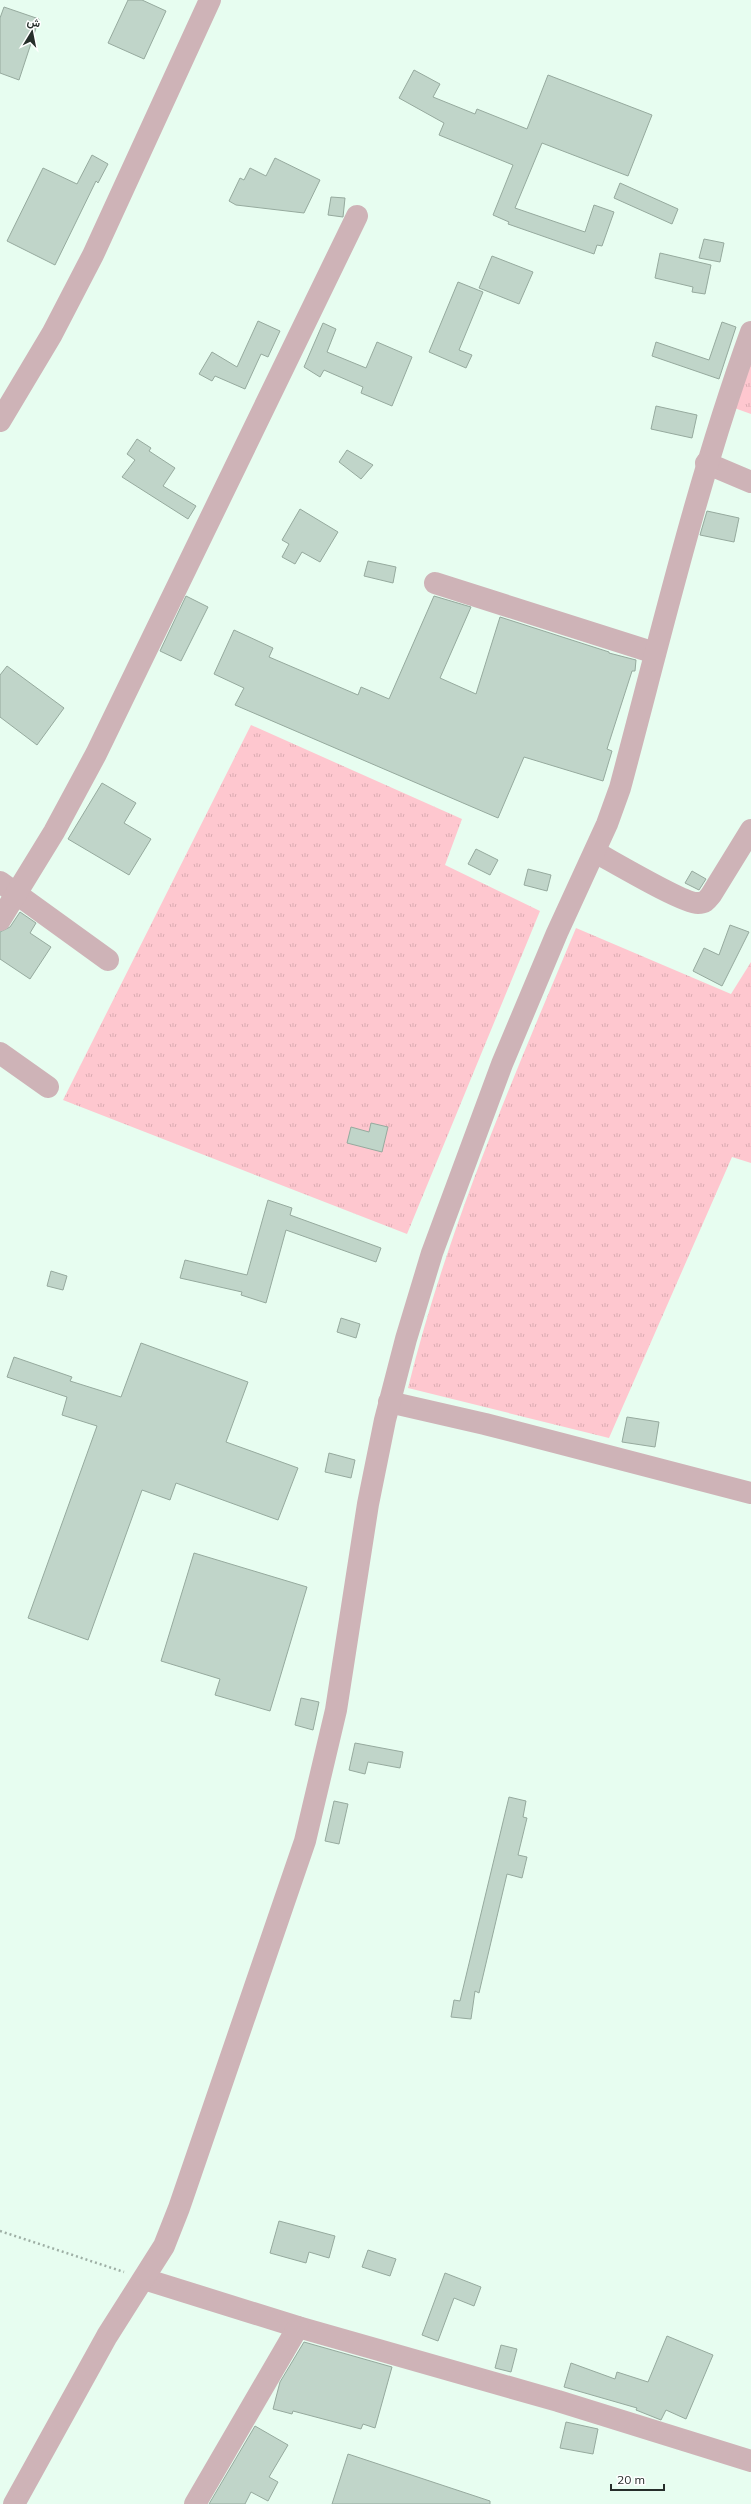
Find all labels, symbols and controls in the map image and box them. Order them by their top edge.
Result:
north arrow [12,12,52,52]
text: ش [26,14,41,30]
scale bar [611,2466,664,2492]
text: 20 m [617,2472,645,2487]

